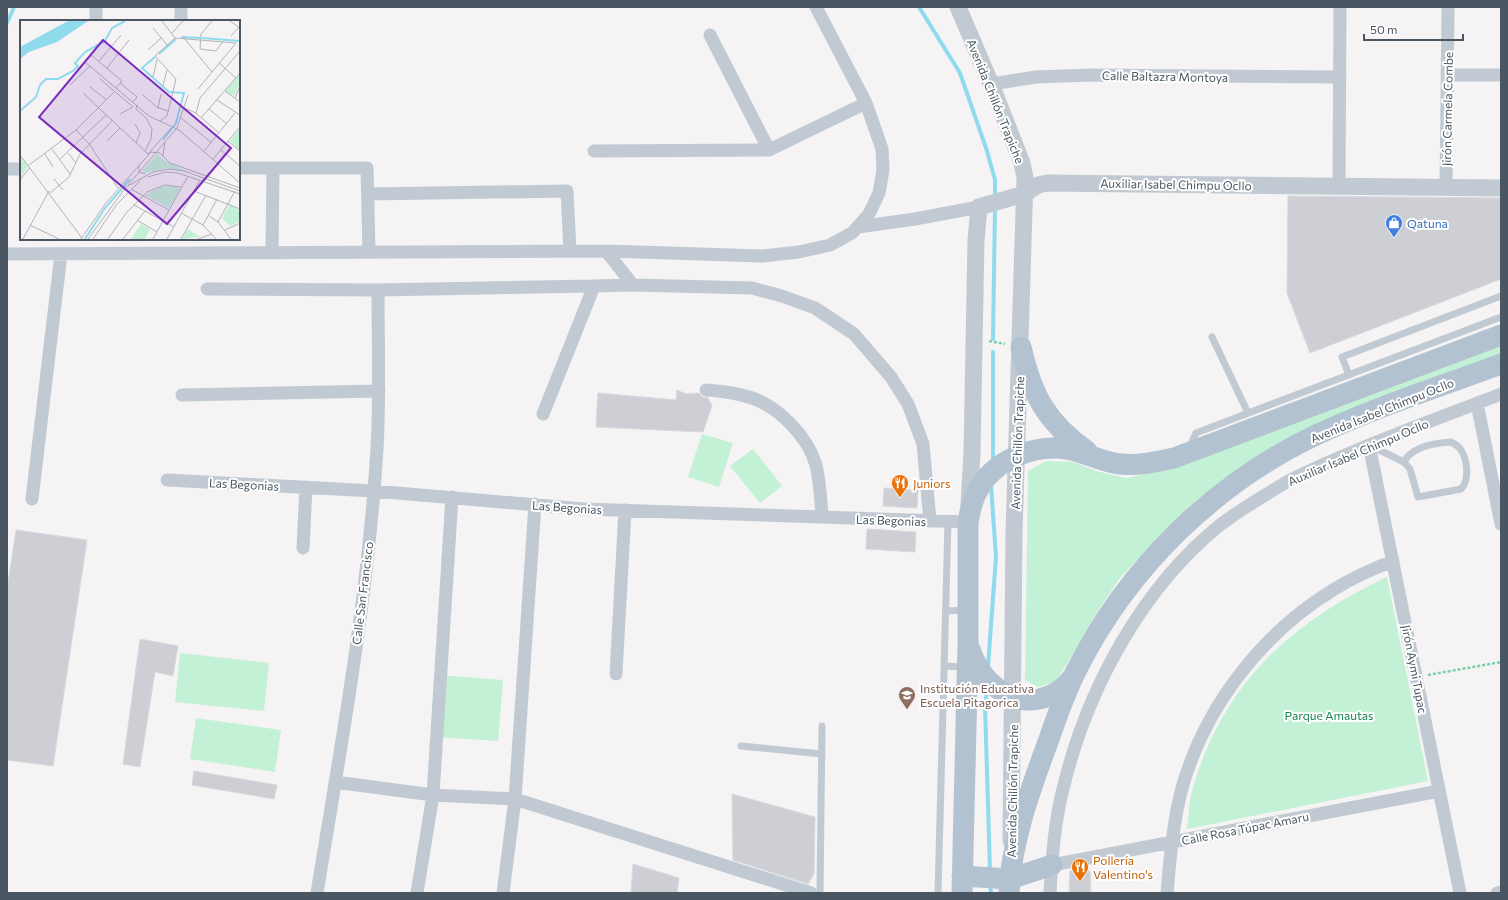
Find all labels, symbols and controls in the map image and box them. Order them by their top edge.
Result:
scale bar [1364,16,1463,42]
inset map [20,20,240,240]
text: 50 m [1370,22,1398,36]
street label: Avenida Chillón Trapiche [965,37,1027,165]
street label: Jirón Carmela Combe [1439,52,1456,166]
street label: Calle Baltazra Montoya [1102,68,1228,84]
street label: Auxiliar Isabel Chimpu Ocllo [1100,176,1252,192]
shop icon: Qatuna [1384,213,1404,238]
place label: Qatuna [1407,216,1448,230]
street label: Avenida Isabel Chimpu Ocllo [1308,375,1456,445]
street label: Avenida Chillón Trapiche [1008,376,1026,510]
street label: Auxiliar Isabel Chimpu Ocllo [1286,416,1430,488]
restaurant icon: Juniors [890,473,910,498]
street label: Las Begonias [209,475,279,493]
place label: Juniors [913,476,950,491]
street label: Las Begonias [531,498,603,516]
street label: Las Begonias [856,512,926,528]
street label: Calle San Francisco [349,541,375,645]
street label: Jirón Aymi Tupac [1399,623,1430,715]
place label: Institución Educativa Escuela Pitagorica [920,681,1034,709]
school or university icon: Institución Educativa Escuela Pitagorica [897,685,917,710]
park label: Parque Amautas [1284,708,1374,722]
street label: Avenida Chillón Trapiche [1004,724,1020,858]
street label: Calle Rosa Túpac Amaru [1180,809,1310,847]
place label: Pollería Valentino's [1093,853,1153,881]
restaurant icon: Pollería Valentino's [1070,857,1090,882]

